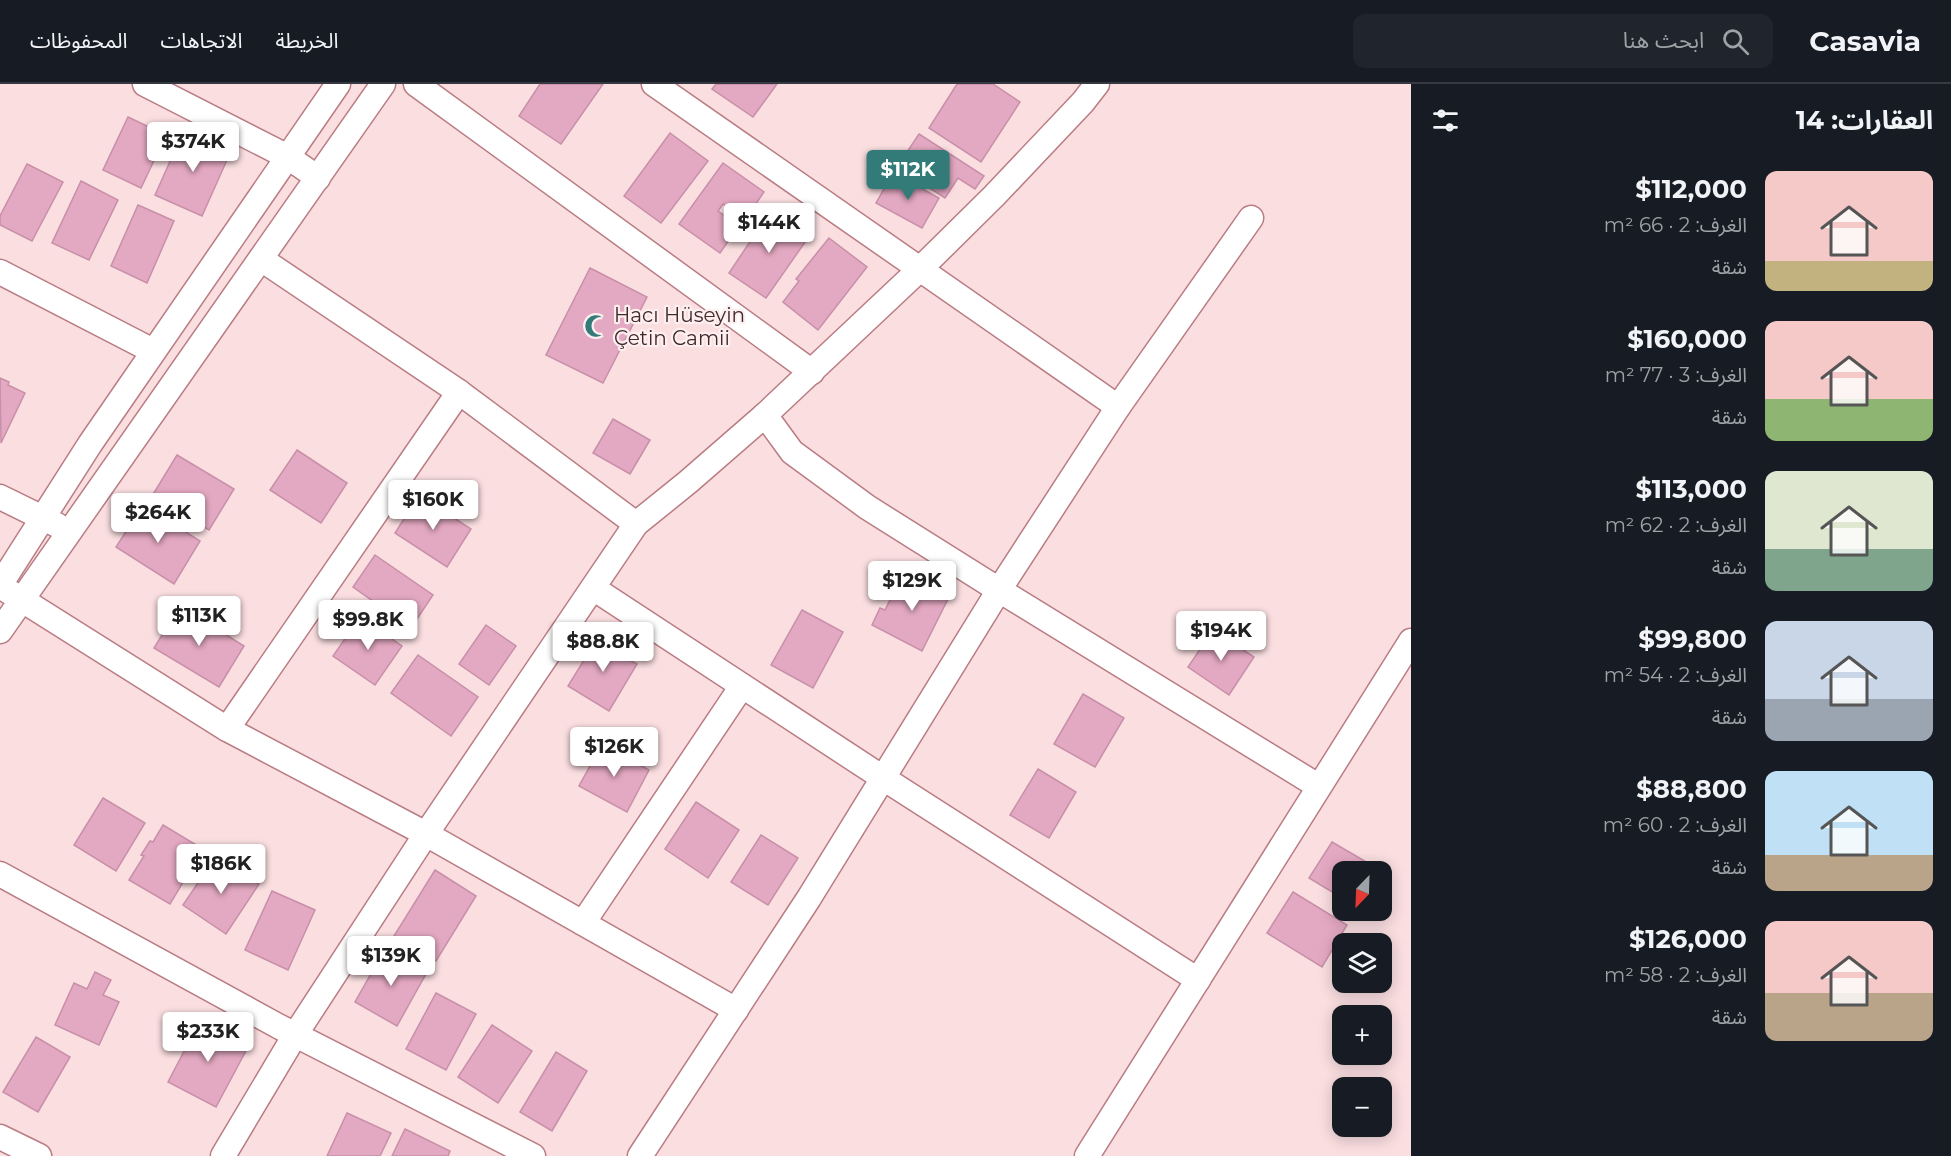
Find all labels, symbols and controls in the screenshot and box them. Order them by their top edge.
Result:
search box [1353,14,1773,68]
text: Casavia [1809,24,1921,58]
icon: search [1719,25,1752,58]
text: ابحث هنا [1623,27,1704,54]
text: المحفوظات [30,28,127,53]
text: الاتجاهات [160,28,242,53]
text: الخريطة [275,28,338,53]
icon: filters [1429,104,1462,137]
text: العقارات: 14 [1796,104,1933,136]
pin: $374K [151,122,235,173]
text: $374K [161,129,225,153]
pin: $112K [866,150,950,201]
text: $112K [881,157,935,181]
text: $112,000 [1635,173,1747,205]
icon: home [1813,195,1885,267]
pin: $144K [727,203,811,254]
text: $144K [738,210,800,234]
text: الغرف: 2 · 66 m² [1604,213,1747,237]
text: شقة [1712,255,1747,279]
place label: Hacı Hüseyin Çetin Camii [614,303,745,350]
mosque icon: Hacı Hüseyin Çetin Camii [583,313,609,339]
text: $160,000 [1627,323,1747,355]
icon: home [1813,345,1885,417]
text: الغرف: 3 · 77 m² [1605,363,1747,387]
text: شقة [1712,405,1747,429]
text: $113,000 [1635,473,1747,505]
pin: $160K [391,480,475,531]
text: $160K [402,487,464,511]
pin: $264K [116,493,200,544]
icon: home [1813,495,1885,567]
text: $264K [125,500,191,524]
text: الغرف: 2 · 62 m² [1605,513,1747,537]
text: شقة [1712,555,1747,579]
pin: $129K [870,561,954,612]
text: $129K [882,568,942,592]
pin: $113K [157,596,241,647]
pin: $99.8K [319,600,417,651]
text: $113K [172,603,226,627]
text: $99.8K [332,607,404,631]
pin: $194K [1179,611,1263,662]
text: $194K [1190,618,1252,642]
pin: $88.8K [554,622,652,673]
text: $99,800 [1638,623,1747,655]
text: $88.8K [567,629,639,653]
icon: home [1813,645,1885,717]
text: الغرف: 2 · 54 m² [1604,663,1747,687]
text: شقة [1712,705,1747,729]
pin: $126K [572,727,656,778]
text: $126K [584,734,644,758]
text: $88,800 [1636,773,1747,805]
icon: home [1813,795,1885,867]
text: الغرف: 2 · 60 m² [1603,813,1747,837]
pin: $186K [179,844,263,895]
text: $186K [190,851,252,875]
text: شقة [1712,855,1747,879]
north arrow [1332,861,1392,921]
map controls [1332,861,1392,1137]
text: $126,000 [1629,923,1747,955]
button: layers [1332,933,1392,993]
pin: $139K [349,936,433,987]
text: $139K [361,943,421,967]
icon: home [1813,945,1885,1017]
text: الغرف: 2 · 58 m² [1604,963,1747,987]
button: + [1332,1005,1392,1065]
text: شقة [1712,1005,1747,1029]
pin: $233K [166,1012,250,1063]
text: $233K [177,1019,239,1043]
button: − [1332,1077,1392,1137]

